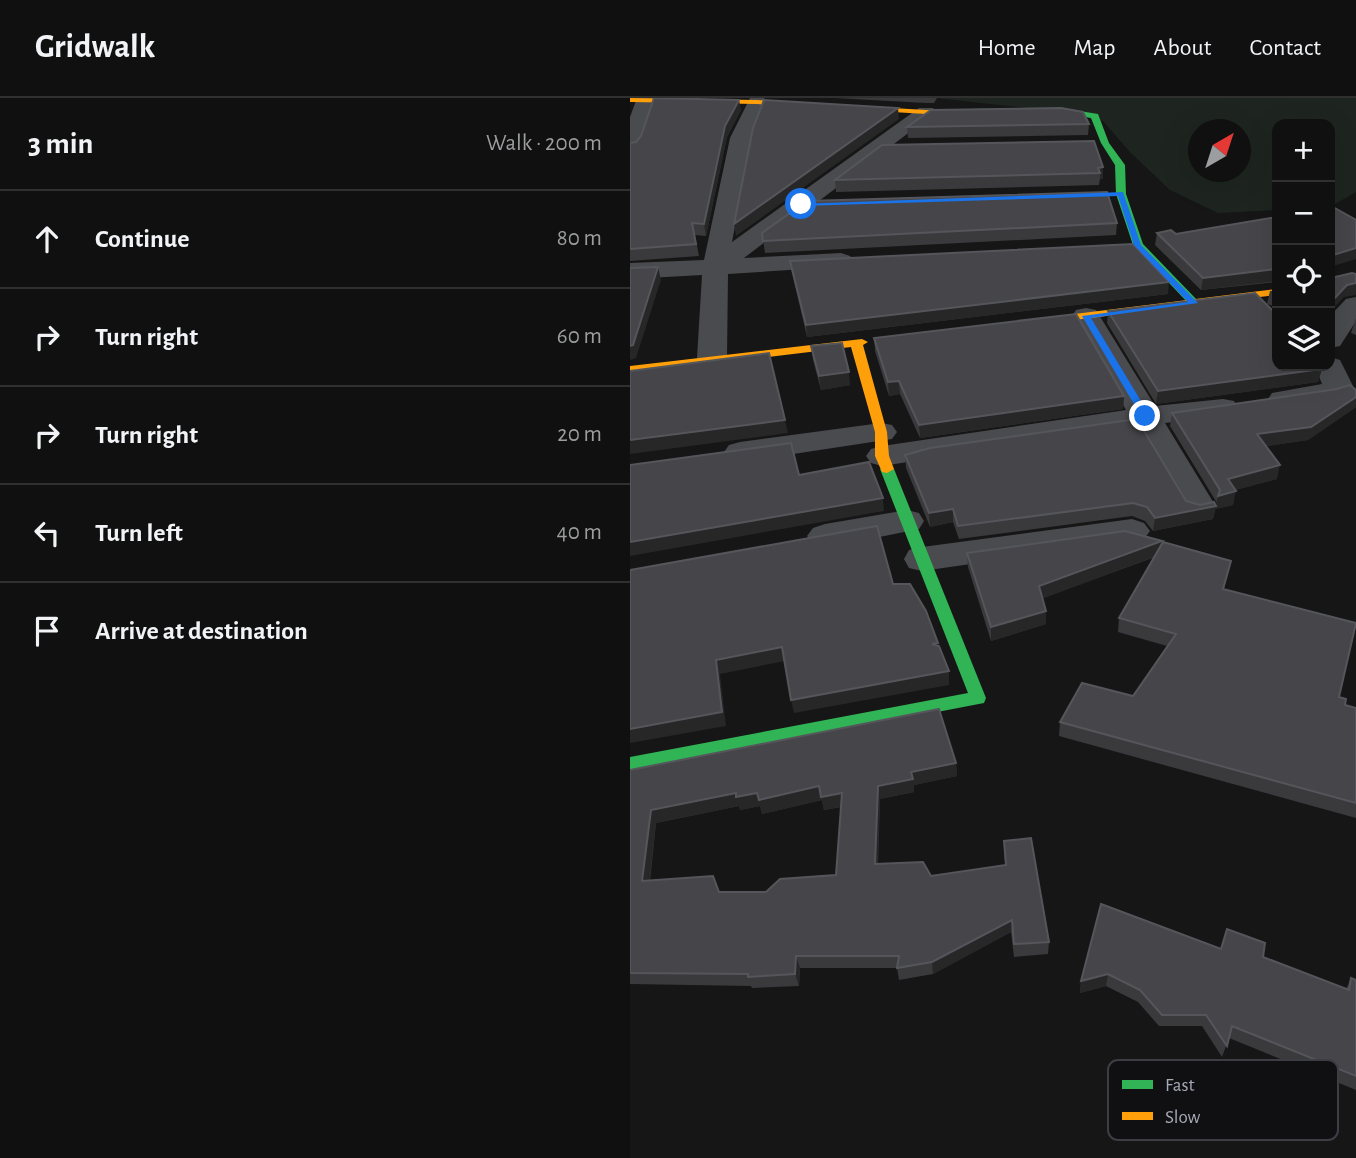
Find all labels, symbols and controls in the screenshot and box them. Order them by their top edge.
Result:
text: Gridwalk [35,31,155,64]
text: Home [978,36,1036,60]
text: Map [1074,36,1116,60]
text: About [1154,36,1211,60]
text: Contact [1249,36,1321,60]
north arrow [1188,119,1251,182]
map controls [1272,119,1335,371]
button: + [1272,119,1335,182]
text: 3 min [28,129,93,159]
text: Walk · 200 m [486,132,602,155]
button: − [1272,182,1335,245]
route start [785,188,816,219]
icon: ahead [28,220,66,258]
text: Continue [95,226,190,252]
text: 80 m [557,227,602,250]
button: locate [1272,245,1335,308]
button: layers [1272,308,1335,371]
icon: right [28,318,66,356]
text: Turn right [95,324,198,350]
text: 60 m [557,325,602,348]
route end [1129,400,1160,431]
icon: right [28,416,66,454]
text: Turn right [95,422,198,448]
text: 20 m [557,423,602,446]
icon: left [28,514,66,552]
text: Turn left [95,520,183,546]
text: 40 m [557,521,602,544]
icon: arrive [28,612,66,650]
text: Arrive at destination [95,618,308,644]
legend [1108,1060,1338,1140]
text: Fast [1165,1076,1195,1095]
text: Slow [1165,1108,1201,1127]

